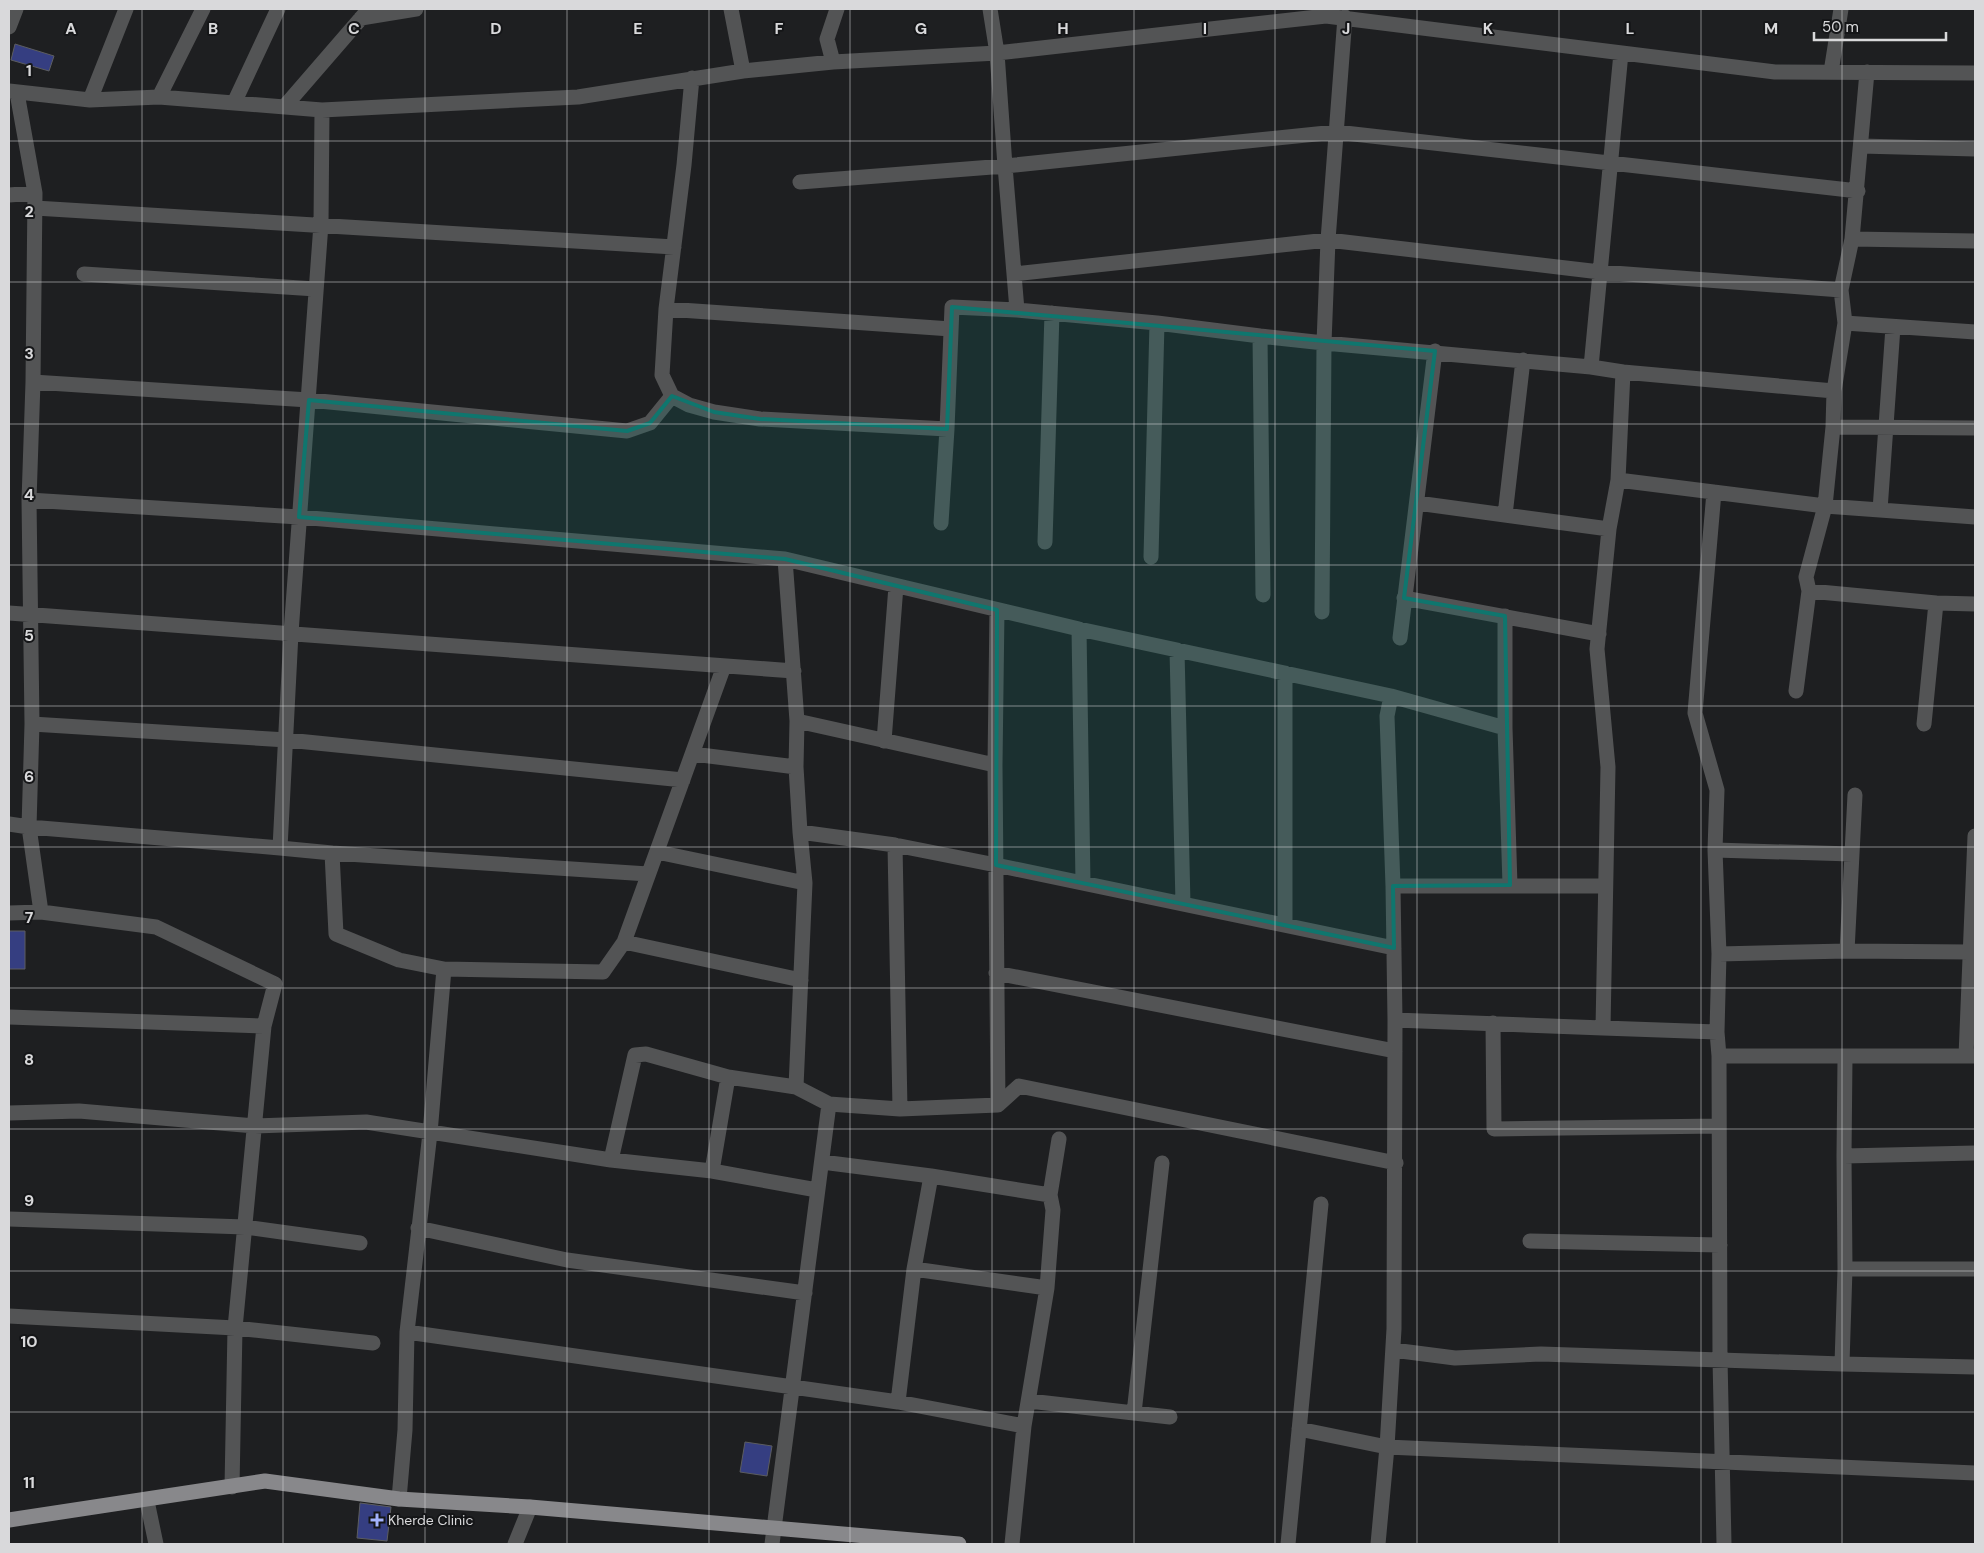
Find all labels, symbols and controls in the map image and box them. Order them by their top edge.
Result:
scale bar [1814,10,1946,42]
text: 50 m [1822,17,1859,37]
text: A [65,18,77,39]
text: B [208,18,218,39]
text: C [348,18,360,39]
text: D [490,18,502,39]
text: E [633,18,643,39]
text: F [775,18,784,39]
text: G [915,18,927,39]
text: H [1057,18,1069,39]
text: I [1203,18,1207,39]
text: J [1342,18,1350,39]
text: K [1483,18,1494,39]
text: L [1626,18,1635,39]
text: M [1764,18,1778,39]
text: 1 [26,60,32,81]
text: 2 [24,201,34,222]
text: 3 [24,343,34,364]
text: 4 [24,484,34,505]
text: 5 [24,625,34,646]
text: 6 [24,766,34,787]
text: 7 [25,907,34,928]
text: 8 [24,1049,34,1070]
text: 9 [24,1190,34,1211]
text: 10 [20,1331,38,1352]
text: 11 [23,1472,35,1493]
place label: Kherde Clinic [388,1511,473,1529]
marker: Kherde Clinic [370,1513,384,1527]

